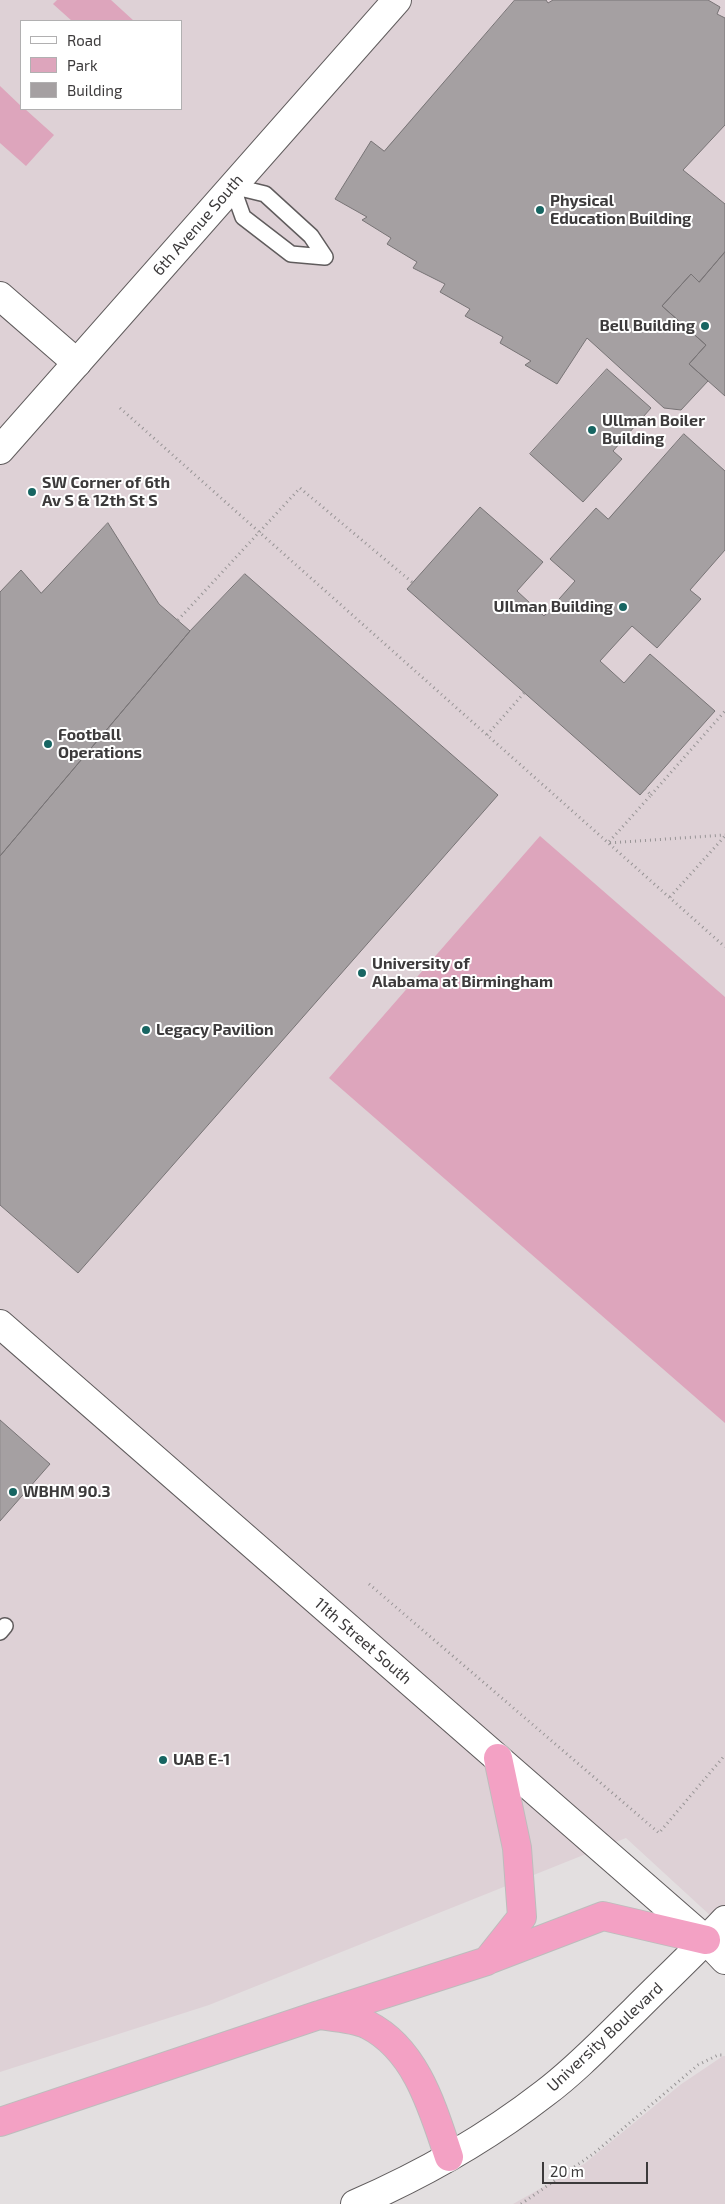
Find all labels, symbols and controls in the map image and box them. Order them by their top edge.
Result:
legend [20,20,182,110]
text: Road [67,31,102,49]
text: Park [67,56,98,74]
text: Building [67,81,122,99]
street label: 6th Avenue South [149,170,247,280]
place label: Physical Education Building [550,191,691,229]
marker: Physical Education Building [534,204,546,216]
place label: Bell Building [600,316,695,336]
marker: Bell Building [699,320,711,332]
place label: Ullman Boiler Building [602,411,705,449]
marker: Ullman Boiler Building [586,424,598,436]
place label: SW Corner of 6th Av S & 12th St S [42,473,170,511]
marker: SW Corner of 6th Av S & 12th St S [26,486,38,498]
place label: UIlman Building [494,597,613,617]
marker: UIlman Building [617,601,629,613]
place label: Football Operations [58,725,142,763]
marker: Football Operations [42,738,54,750]
place label: University of Alabama at Birmingham [372,954,553,992]
marker: University of Alabama at Birmingham [356,967,368,979]
place label: Legacy Pavilion [156,1020,274,1040]
marker: Legacy Pavilion [140,1024,152,1036]
place label: WBHM 90.3 [23,1482,111,1502]
marker: WBHM 90.3 [7,1486,19,1498]
street label: 11th Street South [311,1594,415,1688]
place label: UAB E-1 [173,1750,230,1770]
marker: UAB E-1 [157,1754,169,1766]
street label: University Boulevard [543,1978,667,2096]
scale bar [545,2152,651,2184]
text: 20 m [550,2162,584,2180]

